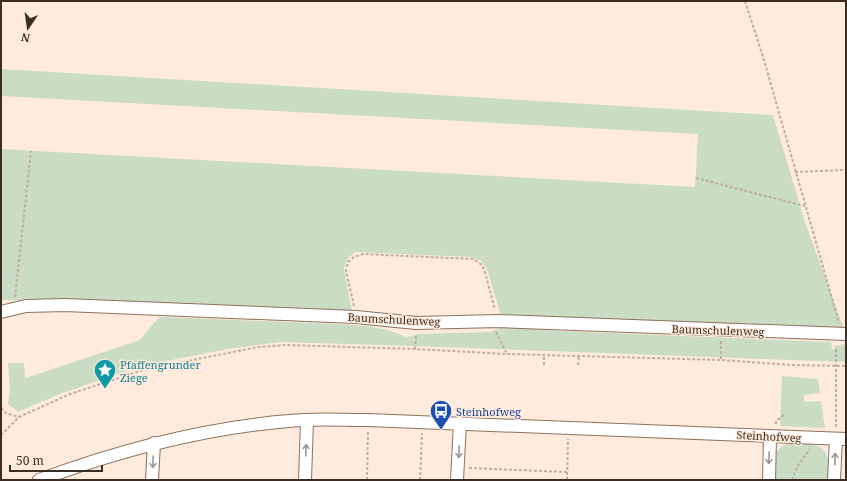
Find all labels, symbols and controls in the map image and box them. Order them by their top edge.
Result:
north arrow [8,8,48,48]
text: N [19,30,32,47]
street label: Baumschulenweg [347,309,441,329]
street label: Baumschulenweg [671,321,765,339]
place icon: Pfaffengrunder Ziege [92,357,118,390]
place label: Pfaffengrunder Ziege [120,357,201,385]
bus stop icon: Steinhofweg [428,398,454,431]
place label: Steinhofweg [456,404,521,419]
street label: Steinhofweg [736,427,802,445]
one-way arrow [302,444,309,457]
one-way arrow [455,445,462,458]
scale bar [10,447,102,473]
one-way arrow [766,451,773,464]
text: 50 m [16,452,44,469]
one-way arrow [831,453,839,466]
one-way arrow [149,455,157,468]

